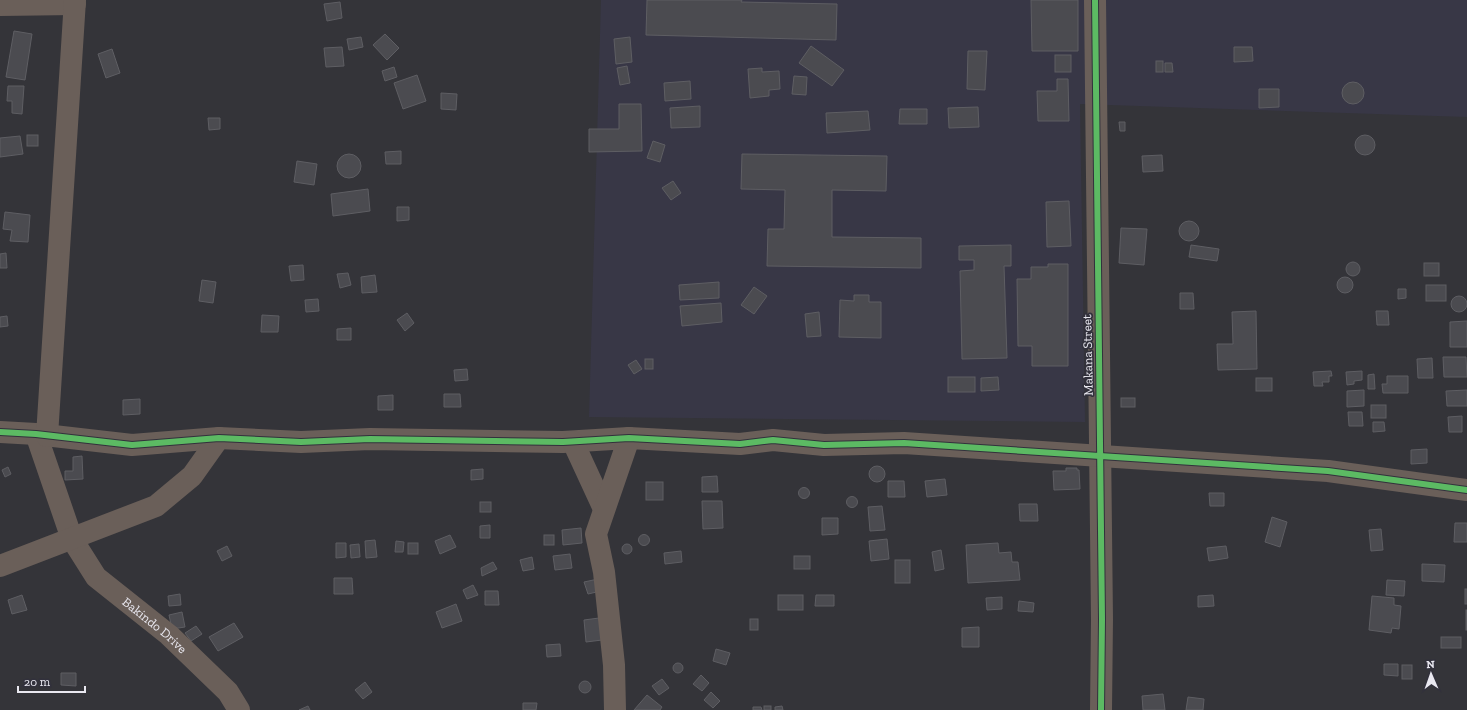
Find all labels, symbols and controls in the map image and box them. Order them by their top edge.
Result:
street label: Makana Street [1079,314,1096,396]
street label: Bakindo Drive [119,594,190,656]
north arrow [1411,654,1451,694]
text: N [1426,658,1436,671]
scale bar [18,668,85,694]
text: 20 m [24,675,51,689]

